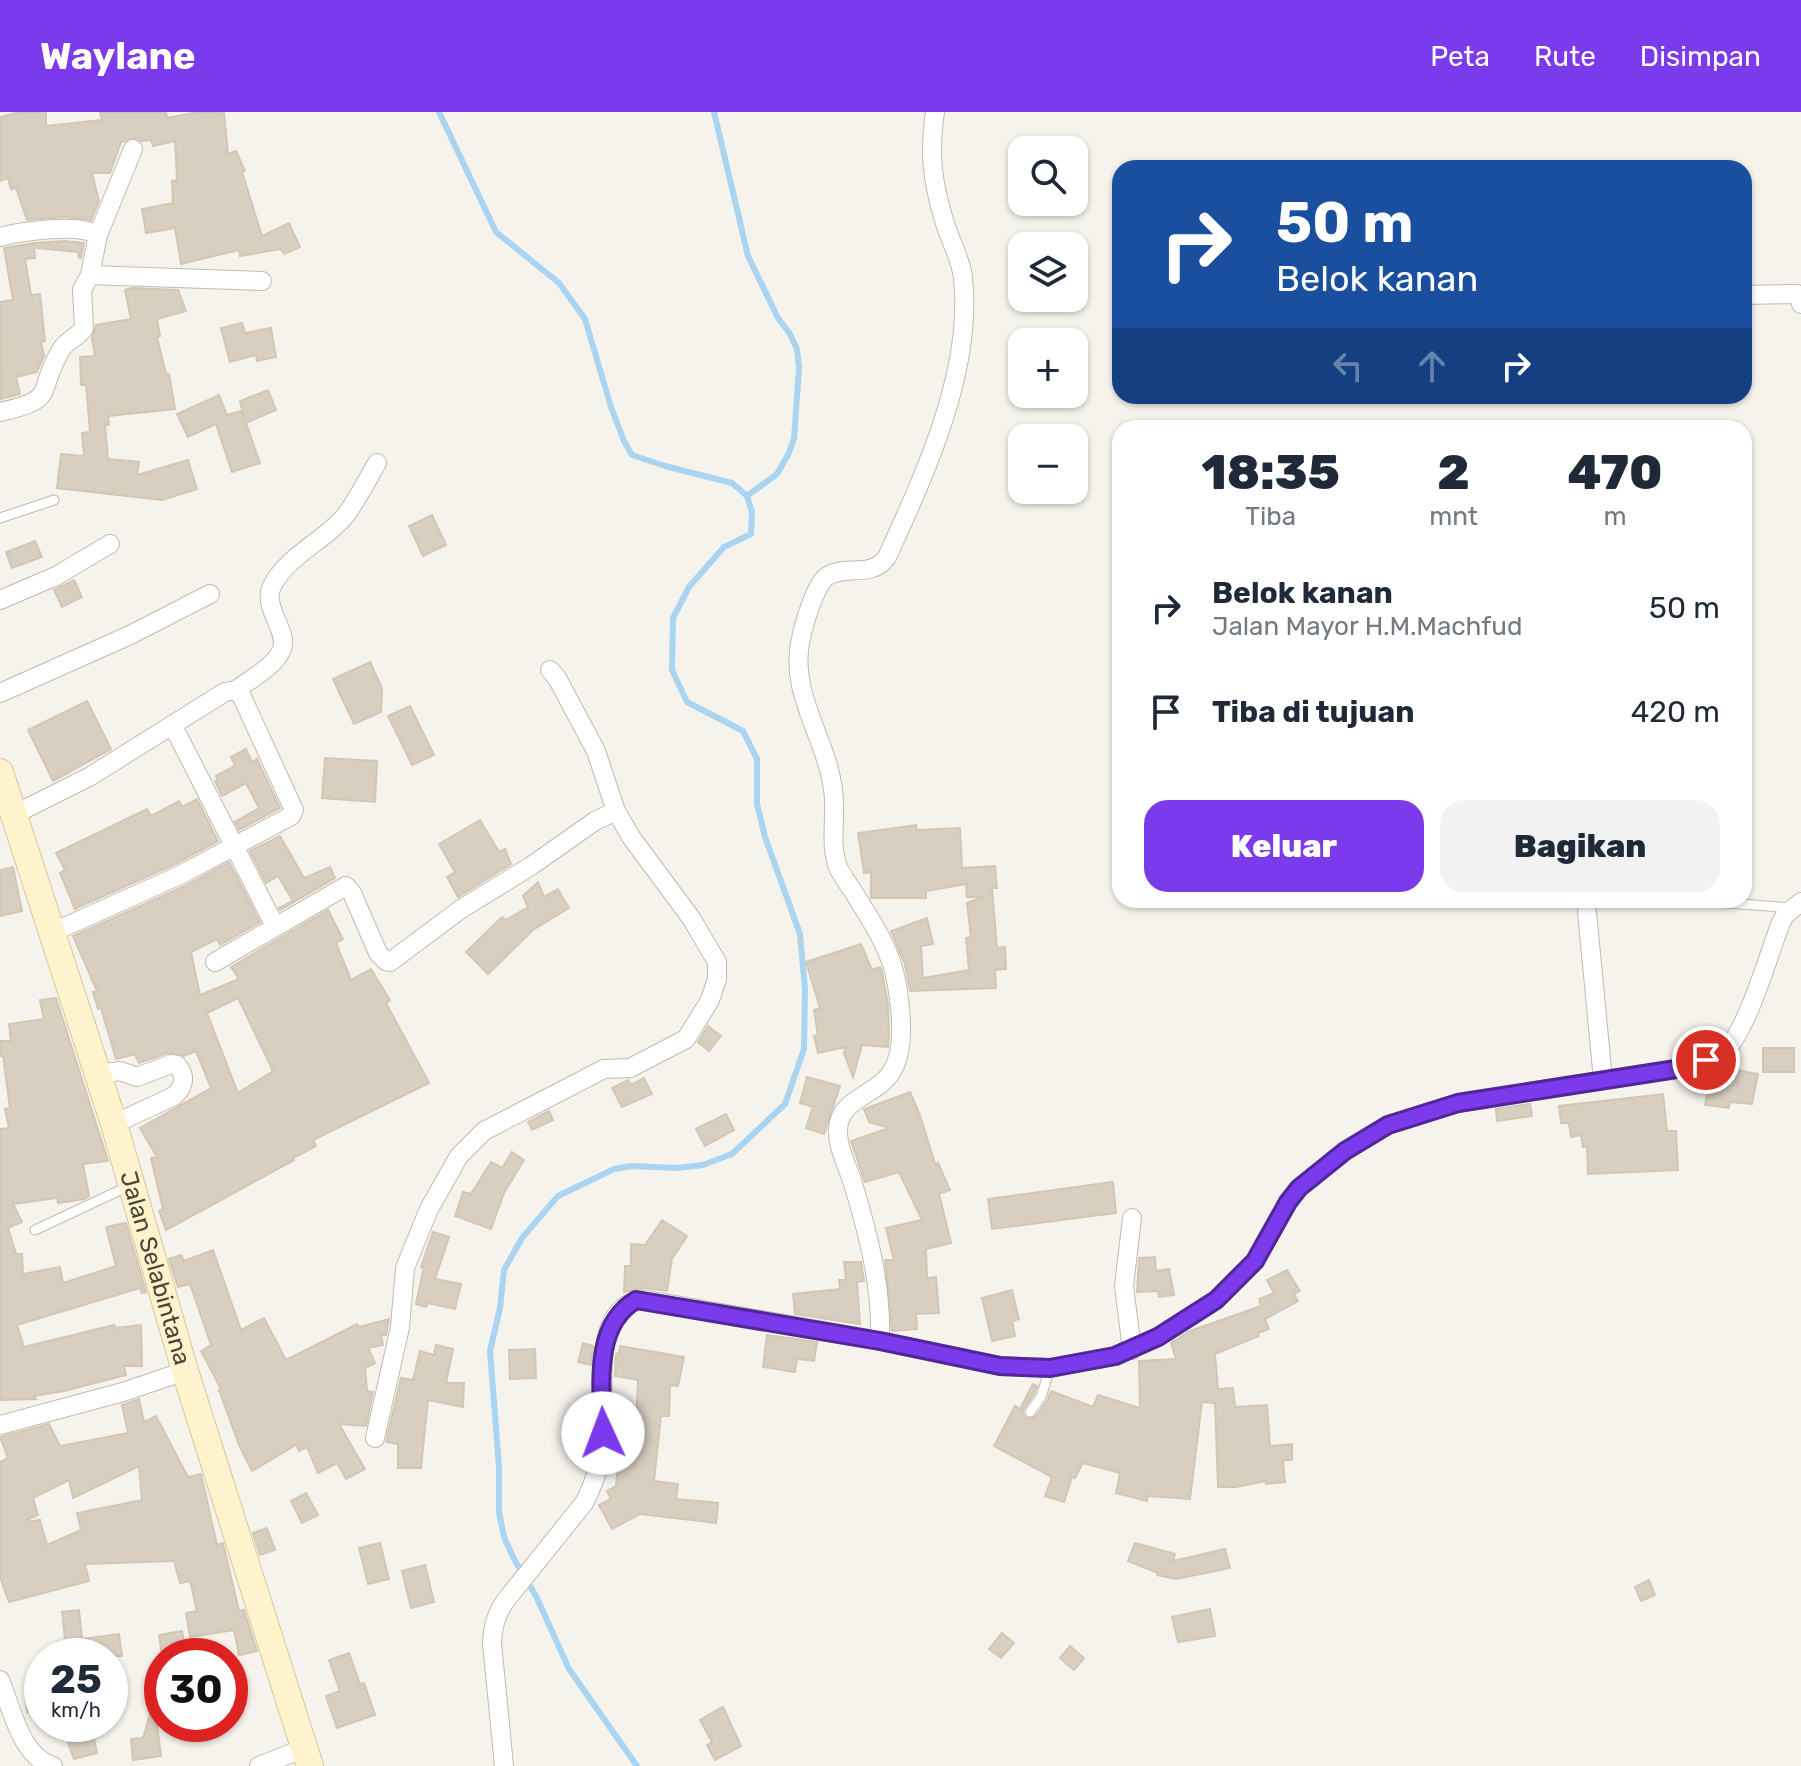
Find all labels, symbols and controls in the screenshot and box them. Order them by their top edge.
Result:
text: Waylane [40,33,196,79]
text: Peta [1430,40,1490,73]
text: Rute [1534,40,1596,73]
text: Disimpan [1640,40,1761,73]
map controls [1008,136,1088,504]
button: search [1008,136,1088,216]
text: 50 m [1276,190,1413,256]
icon: right [1144,192,1248,296]
button: layers [1008,232,1088,312]
text: Belok kanan [1276,257,1478,300]
button: + [1008,328,1088,408]
icon: left [1326,344,1370,388]
icon: ahead [1410,344,1454,388]
icon: right [1494,344,1538,388]
button: − [1008,424,1088,504]
text: 18:35 [1201,444,1340,501]
text: 2 [1437,444,1470,501]
text: 470 [1567,444,1663,501]
text: Tiba [1245,501,1296,532]
text: mnt [1429,501,1478,532]
text: m [1603,501,1627,532]
text: Belok kanan [1212,575,1393,611]
icon: right [1144,586,1188,630]
text: 50 m [1649,590,1720,626]
text: Jalan Mayor H.M.Machfud [1212,611,1522,642]
icon: arrive [1144,690,1188,734]
text: Tiba di tujuan [1212,694,1414,730]
text: 420 m [1631,694,1720,730]
button: Keluar [1144,800,1424,892]
button: Bagikan [1440,800,1720,892]
pin [1672,1026,1740,1094]
icon: arrive [1684,1038,1728,1082]
street label: Jalan Selabintana [114,1168,197,1368]
position arrow [561,1391,645,1475]
speed limit sign: 30 [144,1638,248,1742]
text: 25 [50,1656,102,1703]
text: km/h [51,1698,101,1722]

